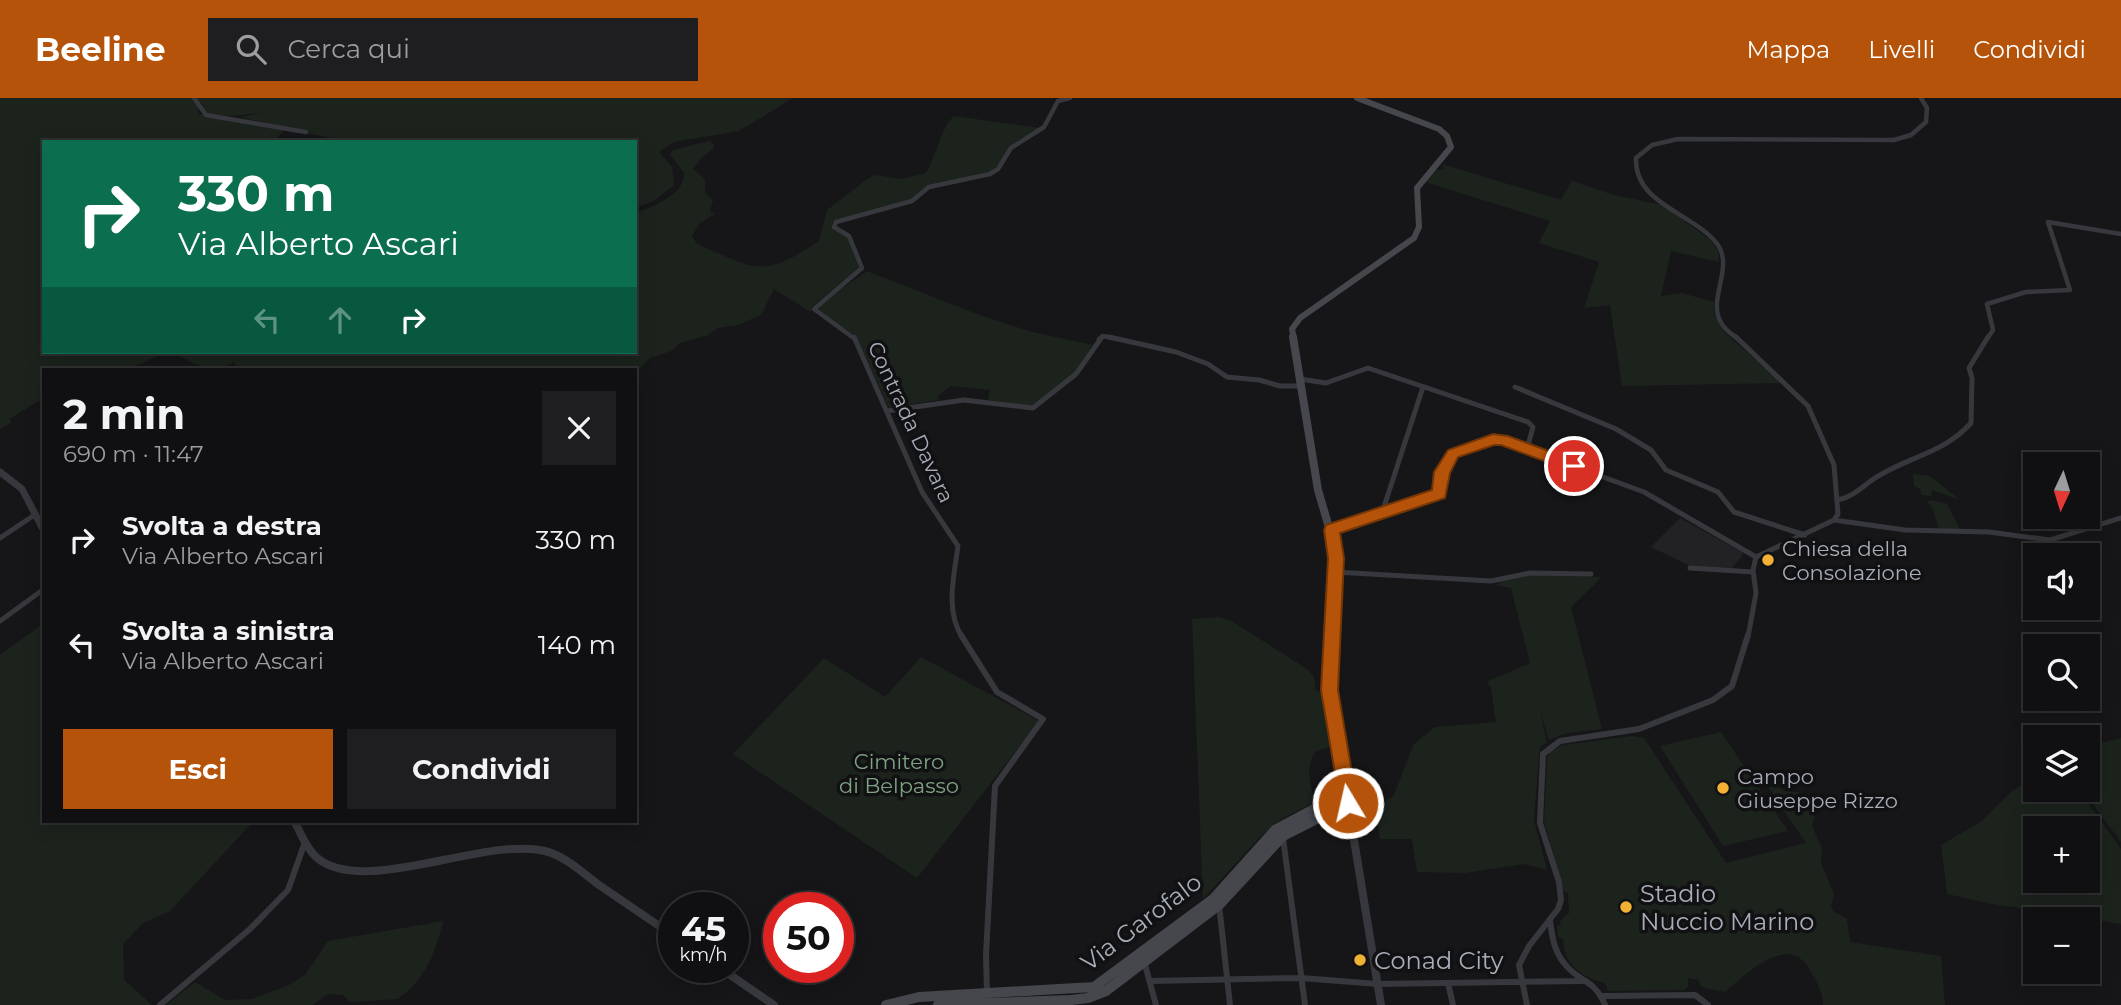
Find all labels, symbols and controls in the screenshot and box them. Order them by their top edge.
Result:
search box [208,18,698,81]
text: Beeline [35,29,166,69]
icon: search [232,30,270,68]
text: Cerca qui [288,33,410,65]
text: Mappa [1747,35,1830,64]
text: Livelli [1868,35,1935,64]
text: Condividi [1973,35,2086,64]
text: 330 m [178,164,334,223]
icon: right [63,168,154,259]
text: Via Alberto Ascari [178,224,459,263]
icon: left [248,301,286,339]
icon: ahead [321,301,359,339]
icon: right [394,301,432,339]
street label: Contrada Davara [863,337,959,507]
text: 2 min [63,388,185,440]
button: close [542,391,616,465]
pin [1544,436,1604,496]
text: 690 m · 11:47 [63,440,204,468]
icon: arrive [1555,447,1593,485]
north arrow [2023,452,2100,528]
map controls [2023,452,2100,984]
text: Svolta a destra [122,510,322,542]
icon: right [63,521,101,559]
text: 330 m [535,524,616,556]
place label: Chiesa della Consolazione [1782,536,1922,585]
text: Via Alberto Ascari [122,542,324,570]
button: sound [2023,543,2100,620]
marker: Chiesa della Consolazione [1760,552,1776,568]
text: Svolta a sinistra [122,615,335,647]
icon: left [63,626,101,664]
text: 140 m [538,629,616,661]
button: search [2023,634,2100,711]
text: Via Alberto Ascari [122,647,324,675]
button: layers [2023,725,2100,802]
button: Esci [63,729,333,809]
button: Condividi [347,729,616,809]
park label: Cimitero di Belpasso [839,749,959,798]
place label: Campo Giuseppe Rizzo [1737,764,1898,813]
position arrow [1311,766,1385,840]
marker: Campo Giuseppe Rizzo [1715,780,1731,796]
button: + [2023,816,2100,893]
street label: Via Garofalo [1075,867,1207,977]
place label: Stadio Nuccio Marino [1640,879,1814,936]
speed limit sign: 50 [763,892,854,983]
marker: Stadio Nuccio Marino [1618,899,1634,915]
text: 45 [681,907,726,950]
button: − [2023,907,2100,984]
text: km/h [679,944,728,966]
place label: Conad City [1374,946,1504,975]
marker: Conad City [1352,952,1368,968]

